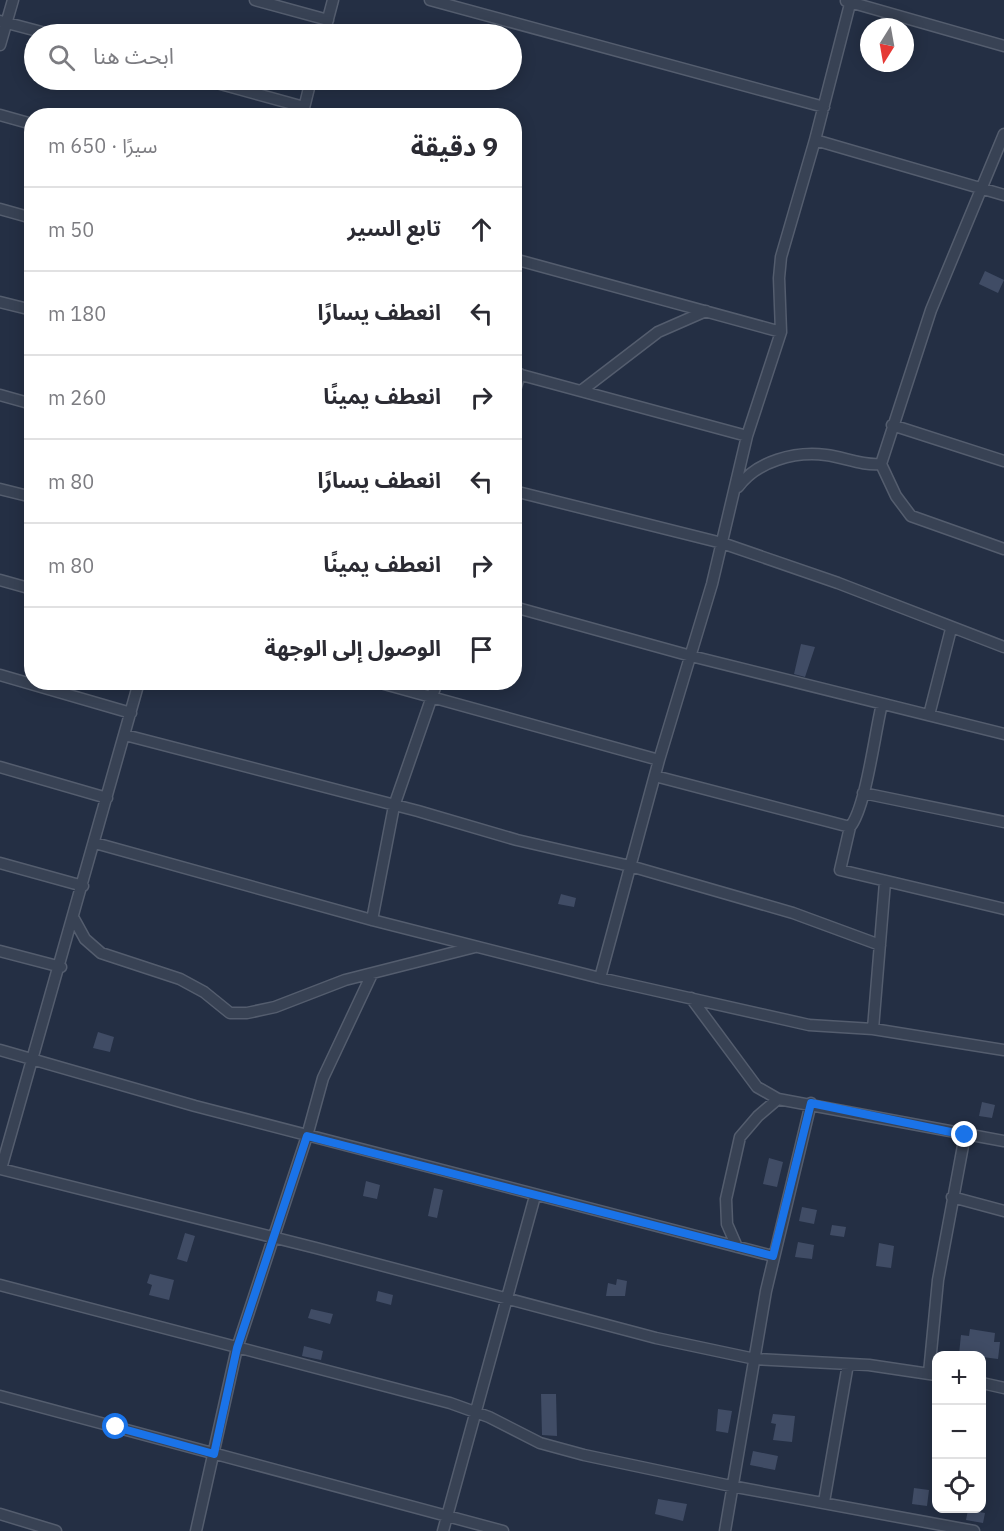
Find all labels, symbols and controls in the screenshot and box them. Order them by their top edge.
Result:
north arrow [860,18,914,72]
search box [24,24,522,90]
icon: search [45,41,78,74]
text: ابحث هنا [93,41,174,70]
text: 9 دقيقة [411,129,498,163]
text: سيرًا · 650 m [48,132,157,159]
text: تابع السير [348,213,441,242]
icon: ahead [465,213,498,246]
text: 50 m [48,216,94,243]
text: انعطف يسارًا [318,297,441,326]
icon: left [465,297,498,330]
text: 180 m [48,300,106,327]
text: انعطف يمينًا [323,381,441,410]
icon: right [465,381,498,414]
text: 260 m [48,384,106,411]
text: انعطف يسارًا [318,465,441,494]
icon: left [465,465,498,498]
text: 80 m [48,468,94,495]
text: انعطف يمينًا [323,549,441,578]
icon: right [465,549,498,582]
text: 80 m [48,552,94,579]
text: الوصول إلى الوجهة [264,633,441,662]
icon: arrive [465,633,498,666]
route end [951,1121,977,1147]
map controls [932,1351,986,1513]
button: + [932,1351,986,1405]
button: − [932,1405,986,1459]
route start [102,1413,128,1439]
button: locate [932,1459,986,1513]

